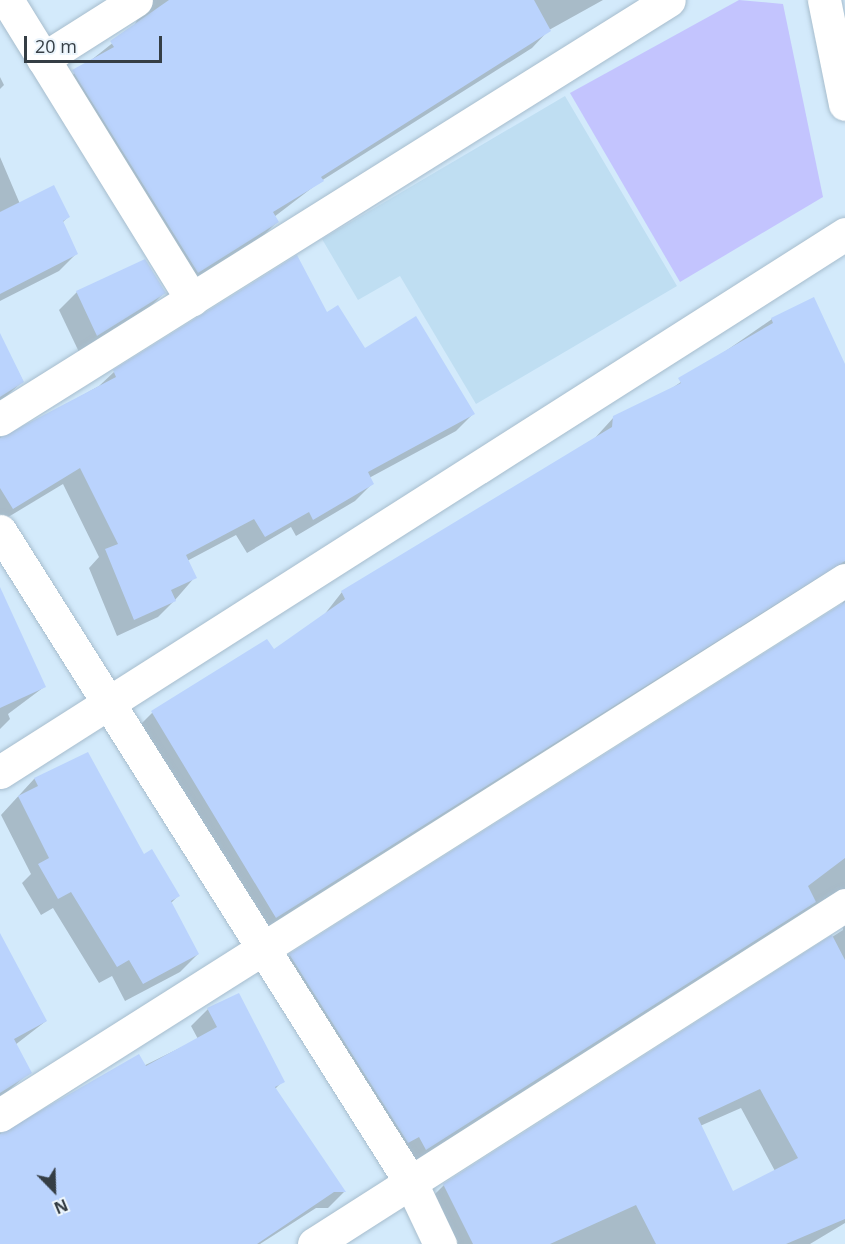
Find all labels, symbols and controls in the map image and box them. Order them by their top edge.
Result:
scale bar [27,24,165,62]
text: 20 m [35,34,77,58]
north arrow [24,1160,84,1220]
text: N [51,1194,71,1219]

